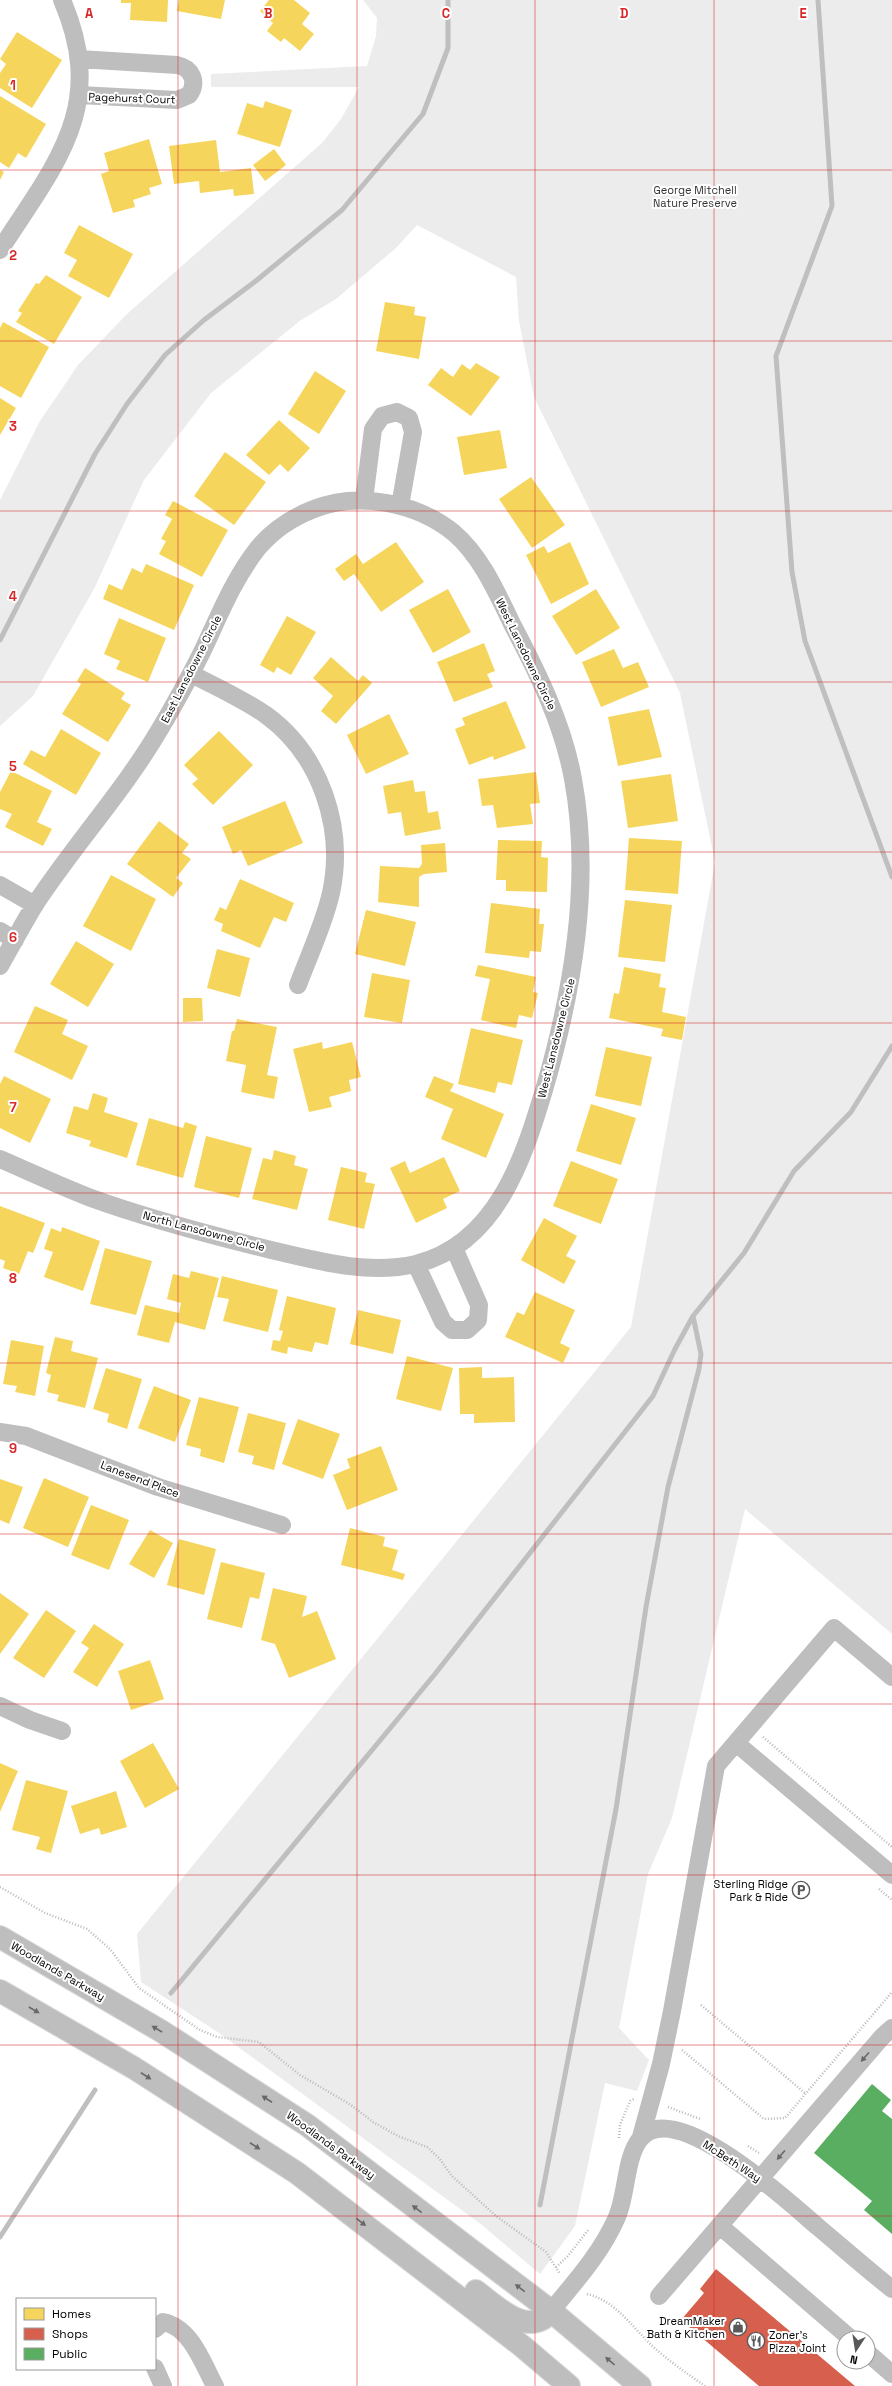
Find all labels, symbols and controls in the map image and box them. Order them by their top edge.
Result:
text: A [85,5,94,22]
text: B [264,5,273,22]
text: C [442,5,450,22]
text: D [620,5,629,22]
text: E [799,5,807,22]
text: 1 [10,77,16,94]
street label: Pagehurst Court [88,89,176,107]
park label: George Mitchell Nature Preserve [653,183,737,210]
text: 2 [9,247,17,264]
text: 3 [9,418,17,435]
text: 4 [9,588,17,605]
street label: West Lansdowne Circle [493,596,559,712]
street label: East Lansdowne Circle [158,613,224,725]
text: 5 [9,758,17,775]
text: 6 [9,929,17,946]
street label: West Lansdowne Circle [534,977,578,1099]
text: 7 [9,1099,17,1116]
street label: North Lansdowne Circle [141,1208,267,1254]
text: 8 [9,1270,17,1287]
text: 9 [9,1440,17,1457]
street label: Lanesend Place [99,1458,181,1500]
place label: Sterling Ridge Park & Ride [713,1877,788,1904]
parking icon: Sterling Ridge Park & Ride [791,1880,811,1900]
street label: Woodlands Parkway [9,1938,107,2004]
one-way arrow [28,2007,40,2014]
one-way arrow [151,2025,163,2032]
one-way arrow [861,2051,870,2062]
one-way arrow [141,2072,151,2080]
one-way arrow [262,2095,272,2103]
street label: Woodlands Parkway [284,2108,378,2182]
street label: McBeth Way [700,2137,764,2185]
one-way arrow [250,2142,260,2150]
one-way arrow [776,2150,785,2161]
one-way arrow [411,2205,422,2213]
one-way arrow [355,2218,366,2226]
one-way arrow [515,2283,526,2292]
legend [16,2298,156,2370]
text: Homes [52,2306,91,2322]
place label: DreamMaker Bath & Kitchen [647,2314,725,2341]
shop icon: DreamMaker Bath & Kitchen [728,2317,748,2337]
text: Shops [52,2326,88,2342]
place label: Zoner's Pizza Joint [769,2328,826,2355]
north arrow [836,2330,876,2370]
restaurant icon: Zoner's Pizza Joint [746,2331,766,2351]
text: Public [52,2346,87,2362]
text: N [849,2352,859,2367]
one-way arrow [605,2356,615,2365]

